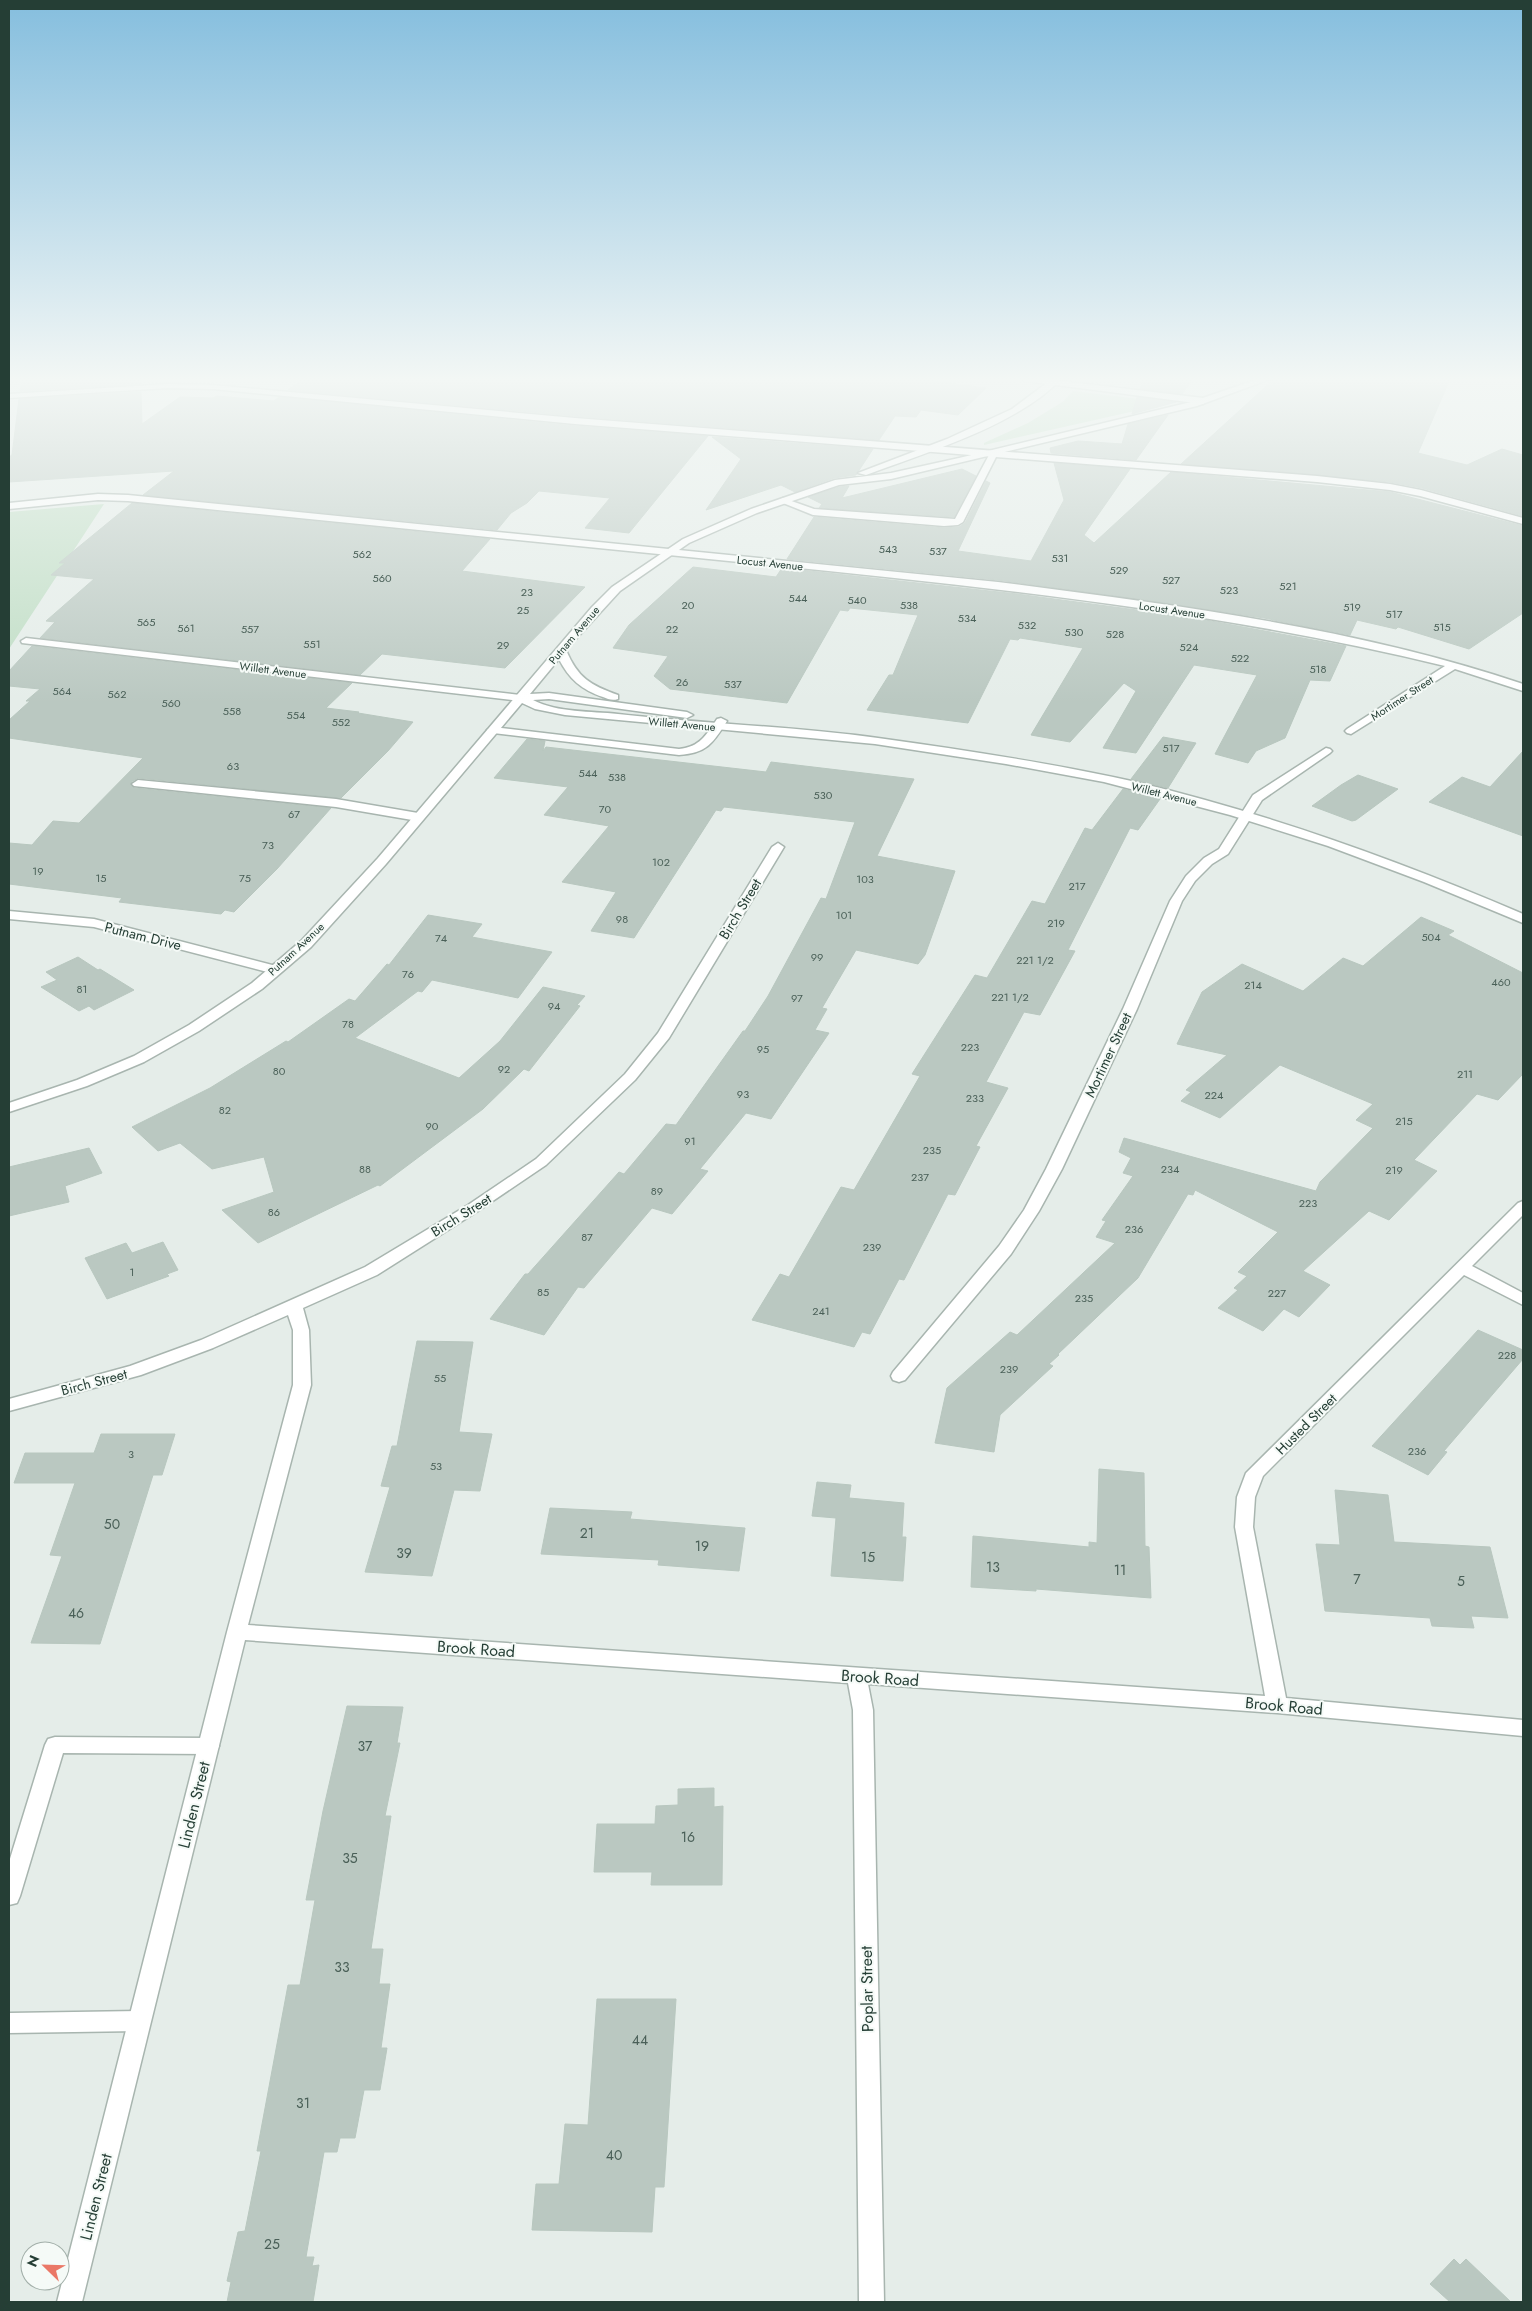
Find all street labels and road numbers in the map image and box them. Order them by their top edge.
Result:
street label: Locust Avenue [736,552,804,574]
street label: Locust Avenue [1138,597,1206,623]
street label: Putnam Avenue [545,602,603,668]
street label: Willett Avenue [239,658,308,682]
street label: Mortimer Street [1368,672,1437,724]
street label: Willett Avenue [648,713,717,735]
street label: Willett Avenue [1129,778,1199,810]
street label: Birch Street [714,874,766,943]
street label: Putnam Drive [103,917,183,955]
street label: Putnam Avenue [264,919,328,979]
street label: Mortimer Street [1080,1009,1137,1101]
street label: Birch Street [427,1188,496,1241]
street label: Birch Street [59,1363,130,1400]
street label: Husted Street [1271,1388,1342,1459]
street label: Brook Road [436,1635,516,1663]
street label: Brook Road [840,1664,920,1692]
street label: Brook Road [1244,1691,1324,1721]
street label: Linden Street [172,1759,216,1851]
street label: Poplar Street [855,1946,879,2032]
street label: Linden Street [74,2151,118,2243]

